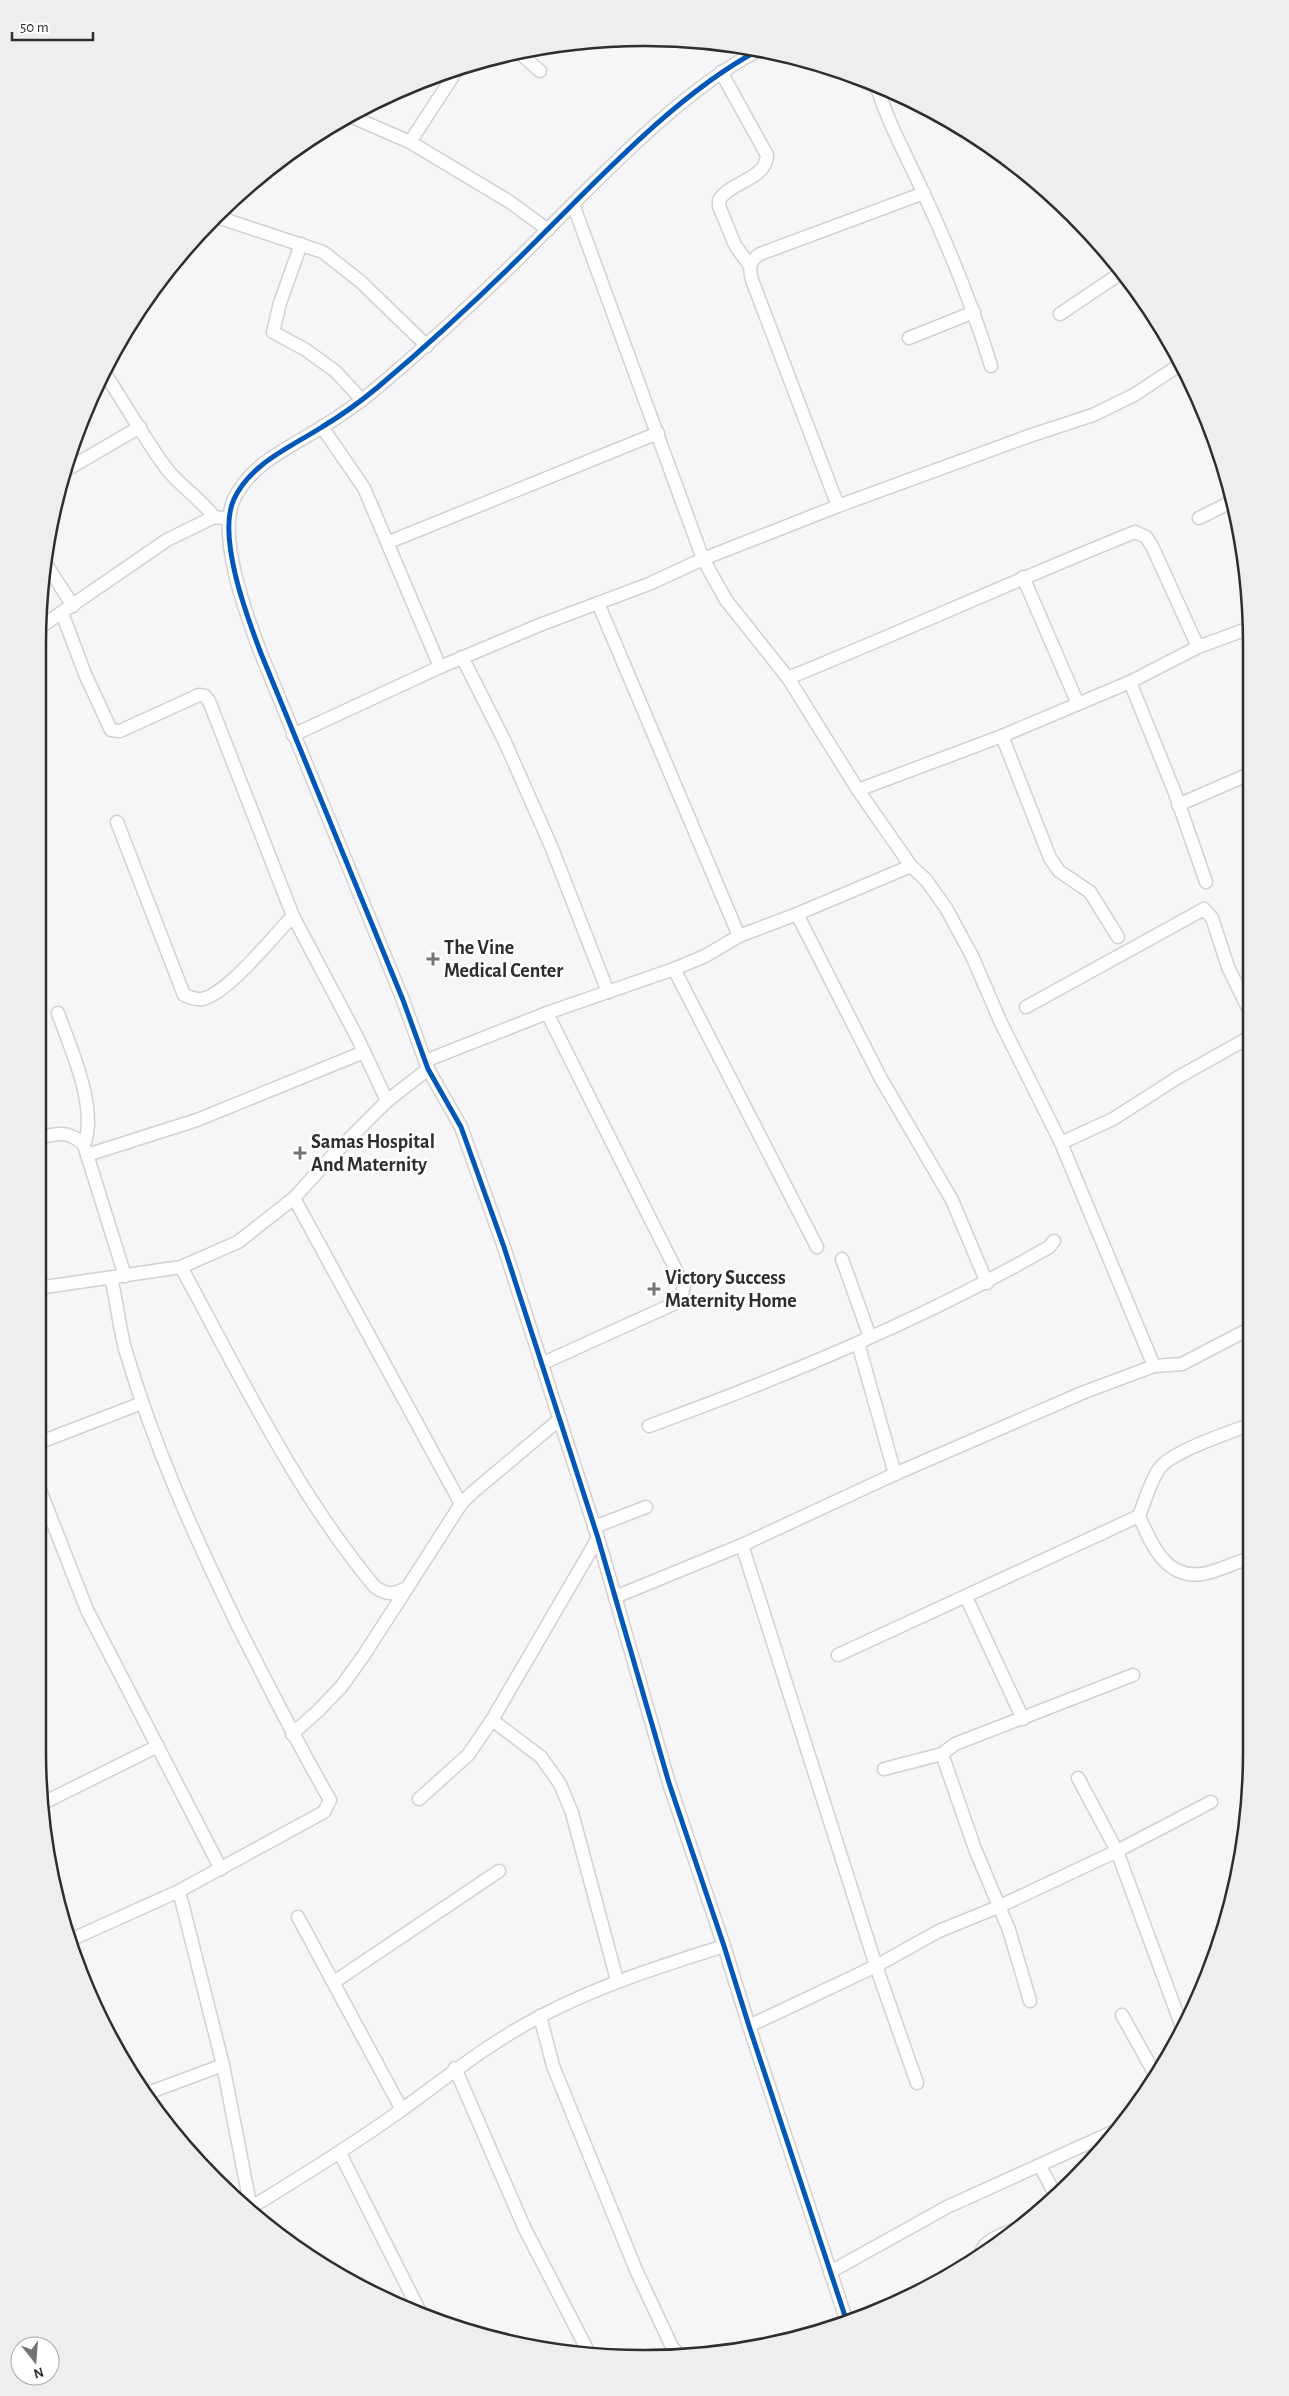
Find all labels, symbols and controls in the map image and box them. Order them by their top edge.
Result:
scale bar [12,10,94,42]
text: 50 m [20,20,49,35]
place label: The Vine Medical Center [444,938,563,981]
marker: The Vine Medical Center [426,952,440,966]
place label: Samas Hospital And Maternity [311,1132,435,1175]
marker: Samas Hospital And Maternity [293,1146,307,1160]
place label: Victory Success Maternity Home [665,1268,797,1311]
marker: Victory Success Maternity Home [647,1282,661,1296]
north arrow [10,2336,60,2386]
text: N [32,2364,45,2381]

